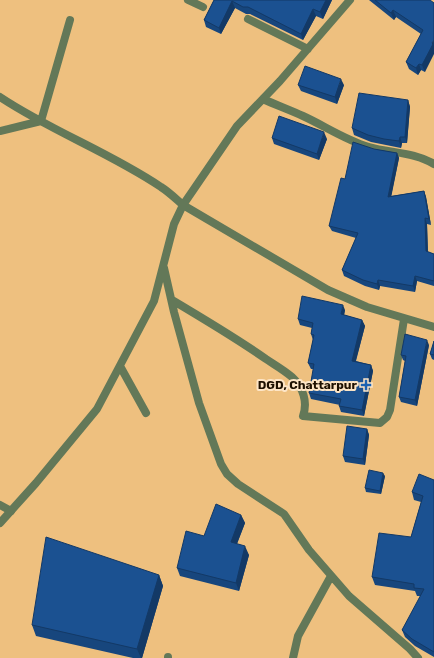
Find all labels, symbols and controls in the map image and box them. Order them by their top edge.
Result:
place label: DGD, Chattarpur [258,378,358,392]
marker: DGD, Chattarpur [360,379,372,391]

